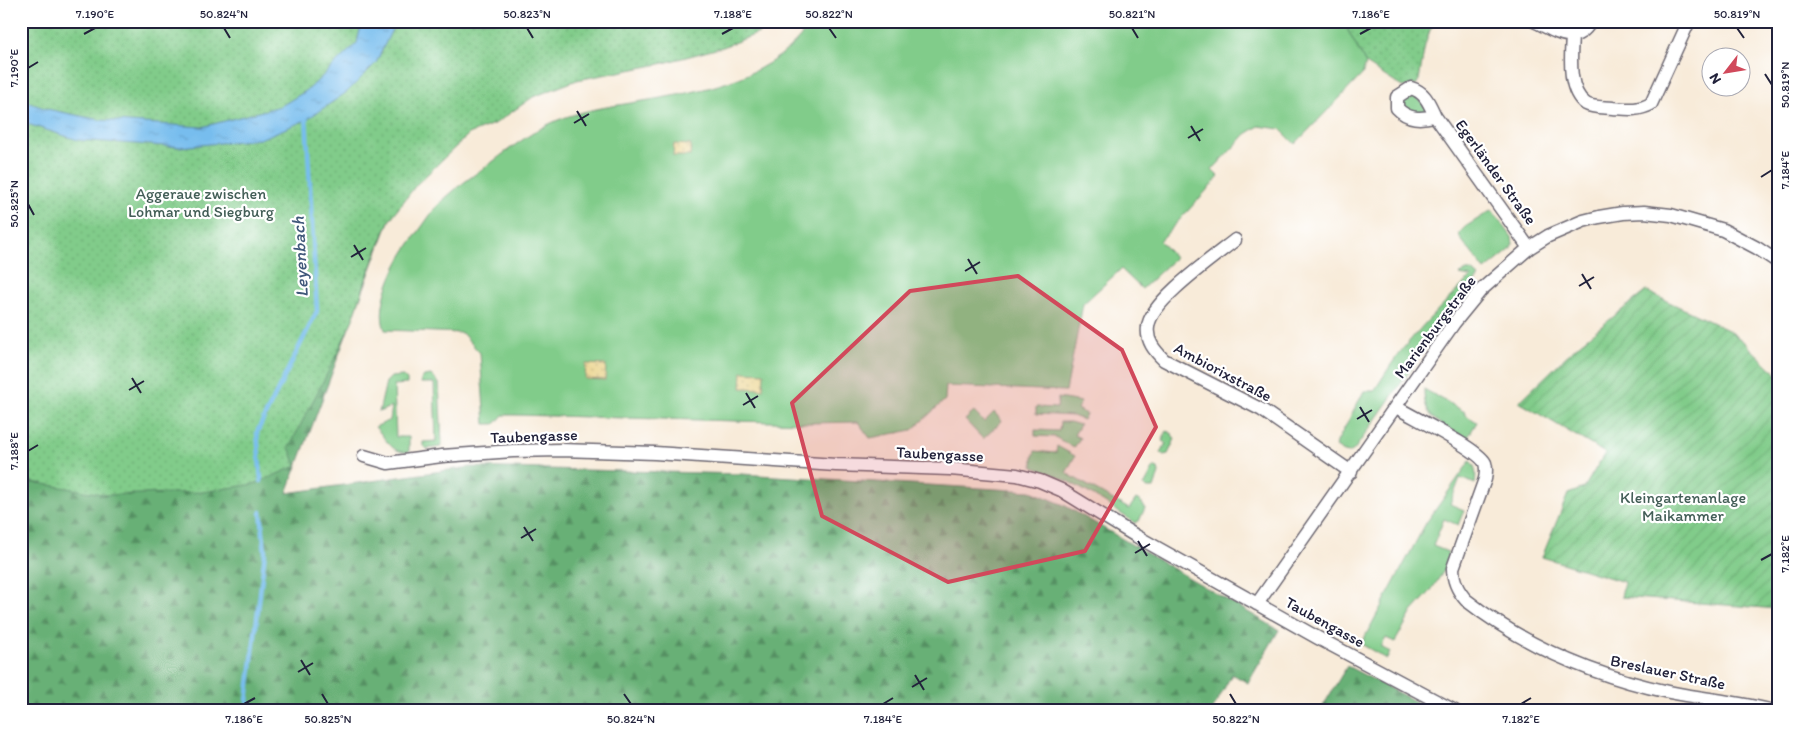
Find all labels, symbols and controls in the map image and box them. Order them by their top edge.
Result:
text: 7.190°E [76,7,115,21]
text: 50.824°N [200,7,248,21]
text: 50.823°N [503,7,551,21]
text: 7.188°E [714,7,752,21]
text: 50.822°N [805,7,853,21]
text: 50.821°N [1109,7,1155,21]
text: 7.186°E [1352,7,1390,21]
text: 50.819°N [1714,7,1760,21]
text: 7.190°E [7,48,21,87]
north arrow [1702,48,1752,98]
text: 50.819°N [1778,62,1792,108]
text: N [1706,70,1725,87]
street label: Egerländer Straße [1451,116,1541,228]
text: 7.184°E [1778,150,1792,189]
text: 50.825°N [7,180,21,228]
park label: Aggeraue zwischen Lohmar und Siegburg [128,184,275,221]
water label: Leyenbach [287,215,313,298]
street label: Marienburgstraße [1390,272,1480,382]
street label: Ambiorixstraße [1171,338,1275,406]
street label: Taubengasse [490,425,578,447]
text: 7.188°E [7,432,21,470]
street label: Taubengasse [896,442,984,466]
park label: Kleingartenanlage Maikammer [1620,488,1746,525]
text: 7.182°E [1778,535,1792,573]
street label: Taubengasse [1282,592,1368,652]
street label: Breslauer Straße [1609,651,1727,694]
text: 7.186°E [225,712,263,726]
text: 50.825°N [304,712,352,726]
text: 50.824°N [607,712,655,726]
text: 7.184°E [864,712,903,726]
text: 50.822°N [1212,712,1260,726]
text: 7.182°E [1502,712,1540,726]

